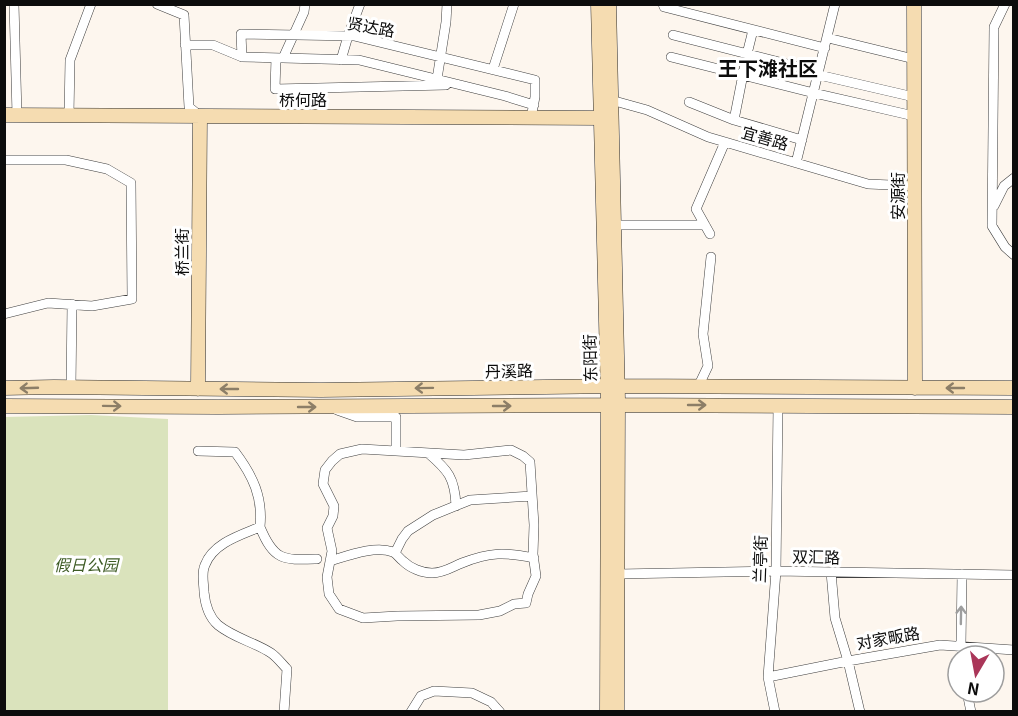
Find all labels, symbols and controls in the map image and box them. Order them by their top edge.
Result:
street label: 贤达路 [345,10,397,42]
district label: 王下滩社区 [718,53,818,82]
street label: 桥何路 [279,87,327,111]
street label: 宜善路 [739,119,792,155]
street label: 安源街 [885,172,909,220]
street label: 桥兰街 [169,228,193,276]
street label: 东阳街 [577,334,601,382]
street label: 丹溪路 [485,358,533,382]
one-way arrow [20,382,40,393]
one-way arrow [946,382,966,394]
one-way arrow [220,383,240,395]
one-way arrow [415,383,435,394]
one-way arrow [686,399,706,411]
one-way arrow [101,400,121,412]
one-way arrow [491,400,511,411]
one-way arrow [296,401,316,413]
street label: 兰亭街 [746,535,772,583]
street label: 双汇路 [792,544,840,568]
park label: 假日公园 [54,552,120,576]
one-way arrow [955,606,967,626]
street label: 对家畈路 [854,620,921,654]
north arrow [946,644,1006,704]
text: N [965,677,981,703]

